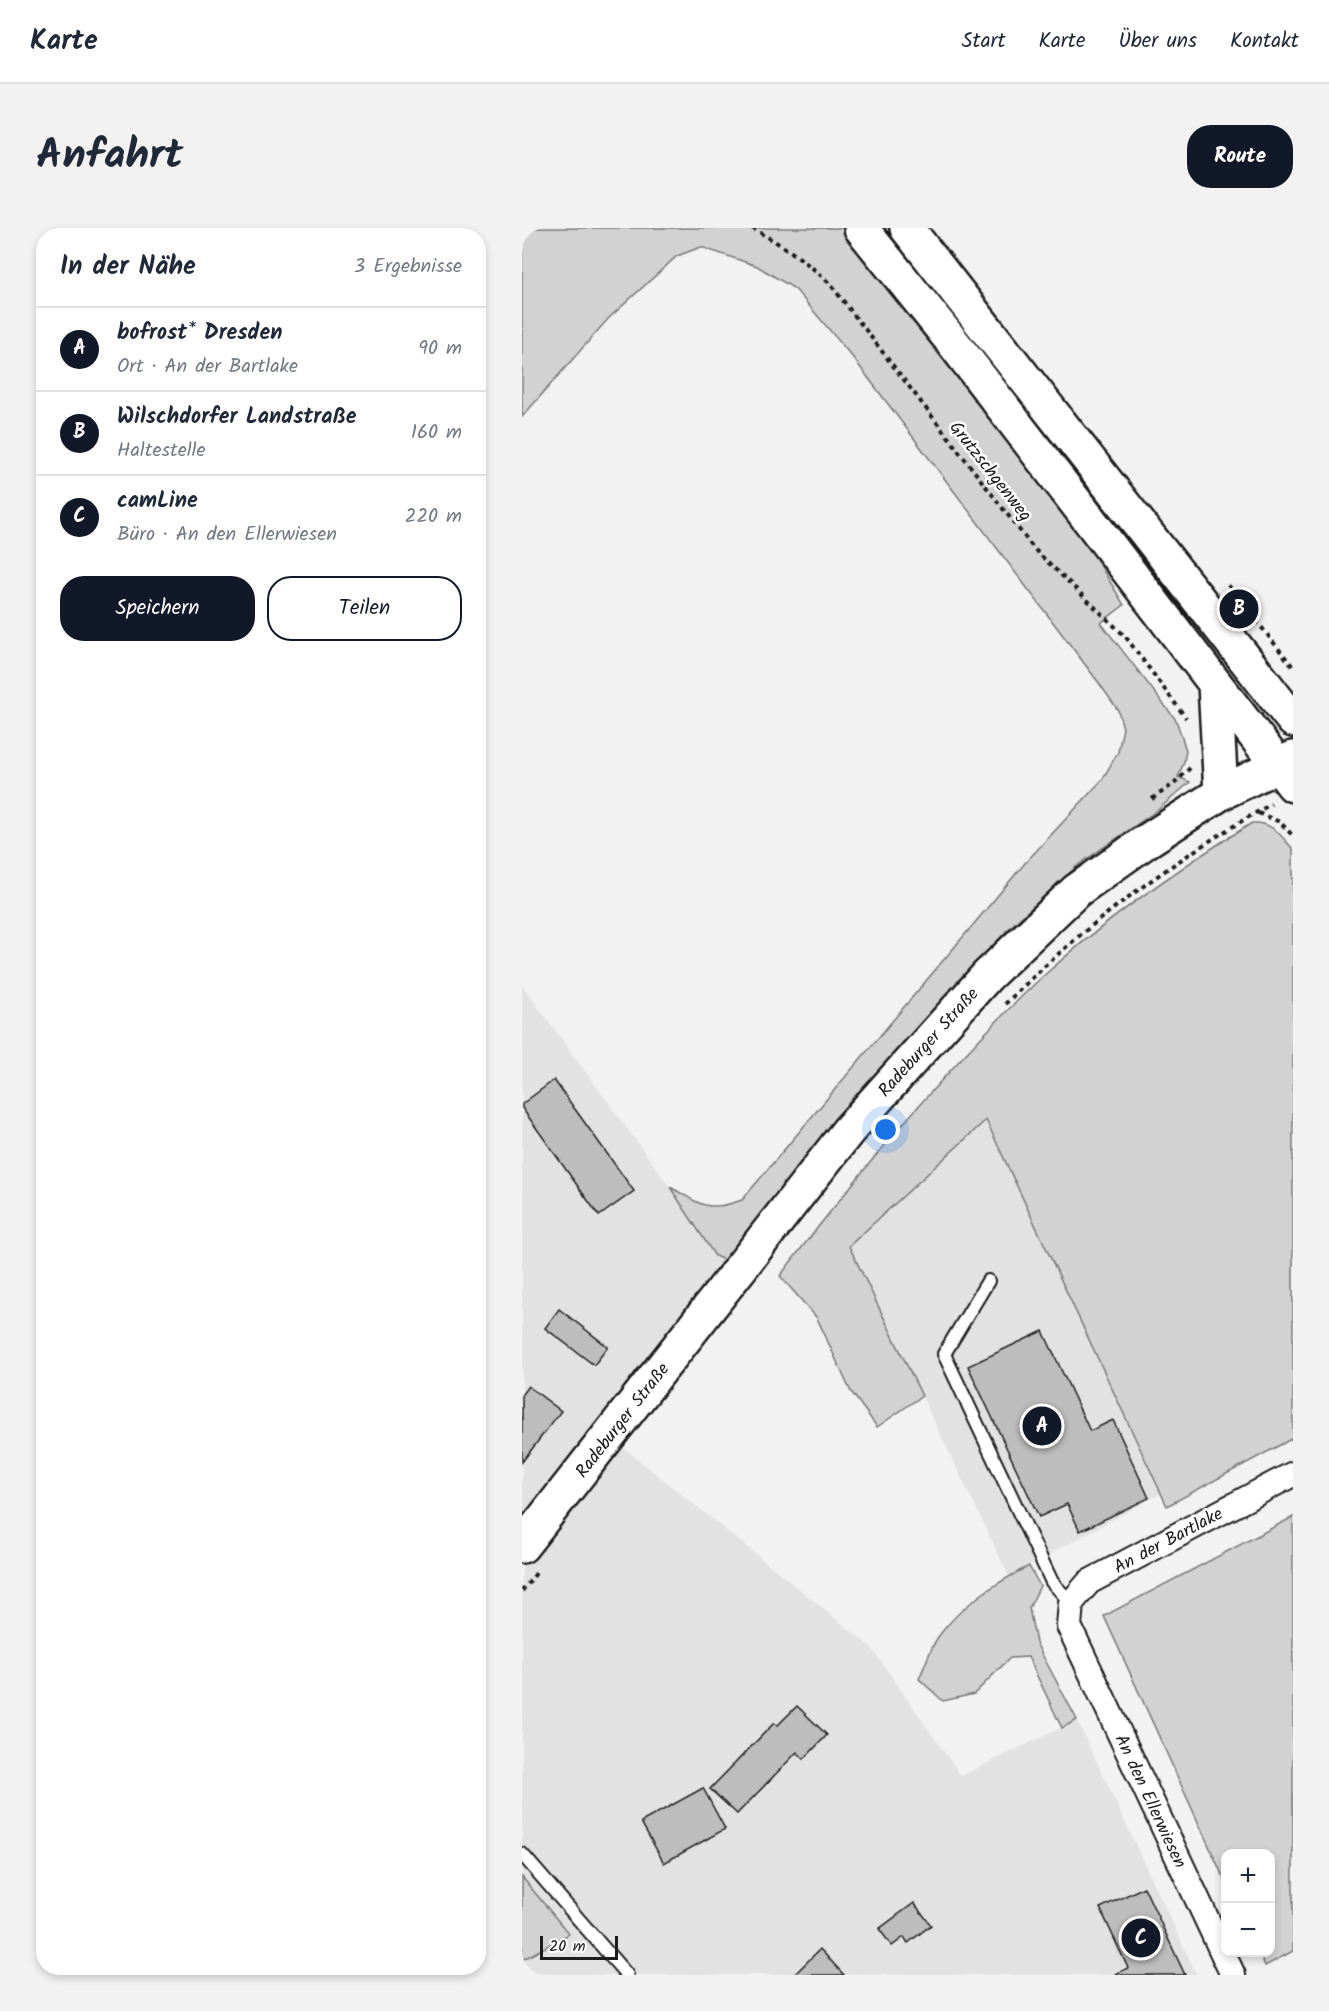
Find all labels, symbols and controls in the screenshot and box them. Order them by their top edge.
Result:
text: Karte [30,19,98,64]
text: Start [961,25,1006,58]
text: Karte [1039,25,1085,58]
text: Über uns [1118,25,1197,58]
text: Kontakt [1230,25,1299,58]
text: Anfahrt [36,123,183,190]
button: Route [1187,125,1293,188]
text: In der Nähe [60,246,196,288]
text: 3 Ergebnisse [354,251,462,283]
text: bofrost* Dresden [117,316,282,351]
text: A [73,333,86,365]
text: 90 m [418,333,462,365]
text: Ort · An der Bartlake [117,351,298,383]
text: Wilschdorfer Landstraße [117,400,356,435]
street label: Grutzschgenweg [941,415,1038,528]
text: B [73,417,86,449]
text: 160 m [411,417,462,449]
text: Haltestelle [117,435,205,467]
text: camLine [117,484,198,519]
text: C [73,501,86,533]
text: 220 m [405,501,462,533]
text: Büro · An den Ellerwiesen [117,519,337,551]
button: Speichern [60,576,255,641]
button: Teilen [267,576,462,641]
pin: B [1220,586,1258,632]
street label: Radeburger Straße [872,981,987,1105]
your location [871,1115,900,1144]
street label: Radeburger Straße [569,1357,678,1485]
pin: A [1022,1404,1062,1448]
street label: An der Bartlake [1109,1500,1229,1582]
street label: An den Ellerwiesen [1106,1730,1193,1873]
map controls [1221,1849,1275,1957]
button: + [1221,1849,1275,1903]
button: − [1221,1903,1275,1957]
pin: C [1122,1916,1160,1960]
scale bar [540,1933,618,1960]
text: 20 m [549,1934,585,1959]

